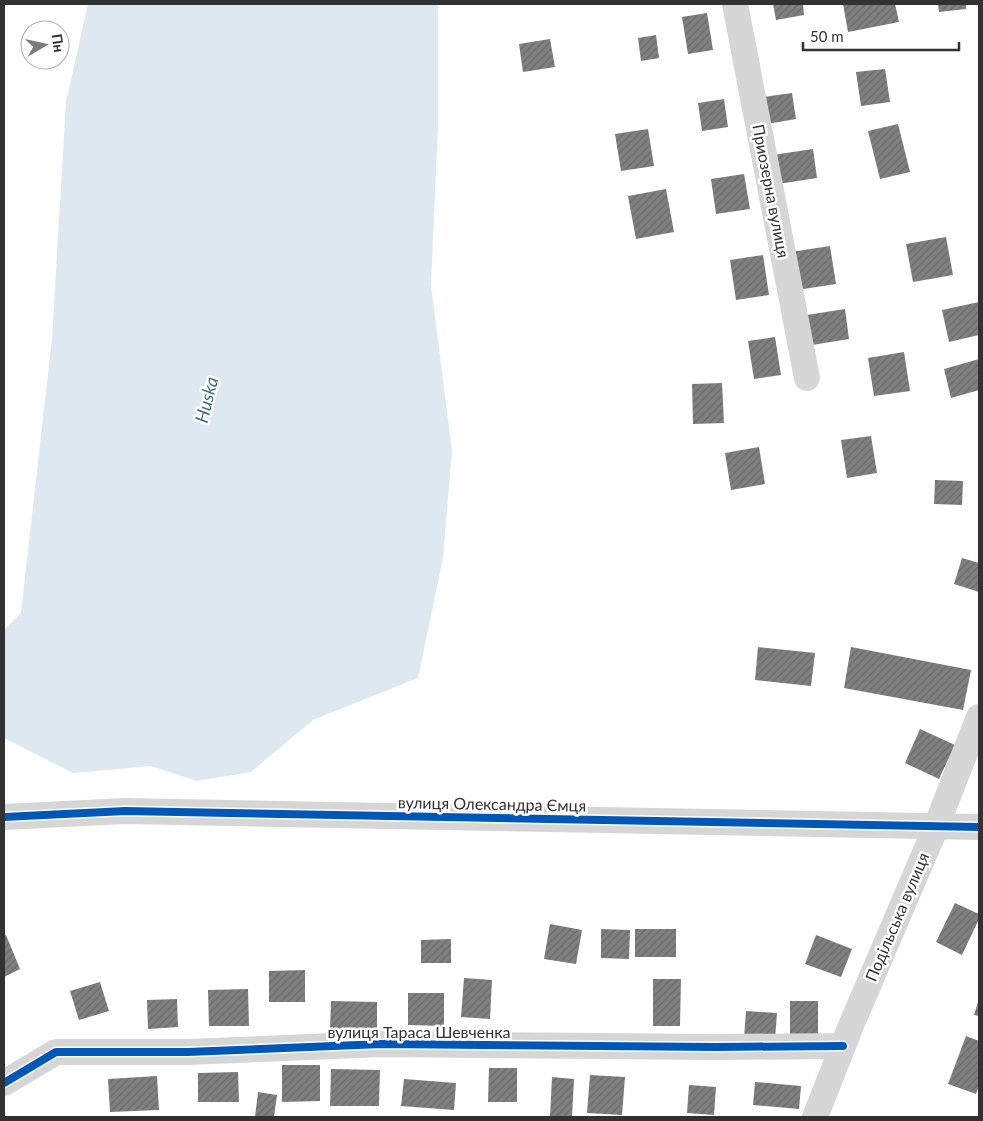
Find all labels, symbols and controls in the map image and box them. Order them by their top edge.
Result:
north arrow [20,20,70,70]
scale bar [803,20,959,52]
text: 50 m [810,27,844,45]
text: Пн [49,33,68,53]
street label: Приозерна вулиця [749,122,794,259]
water label: Huska [190,374,222,425]
street label: вулиця Олександра Ємця [398,792,586,815]
street label: Подільська вулиця [861,850,932,984]
street label: вулиця Тараса Шевченка [328,1022,510,1041]

